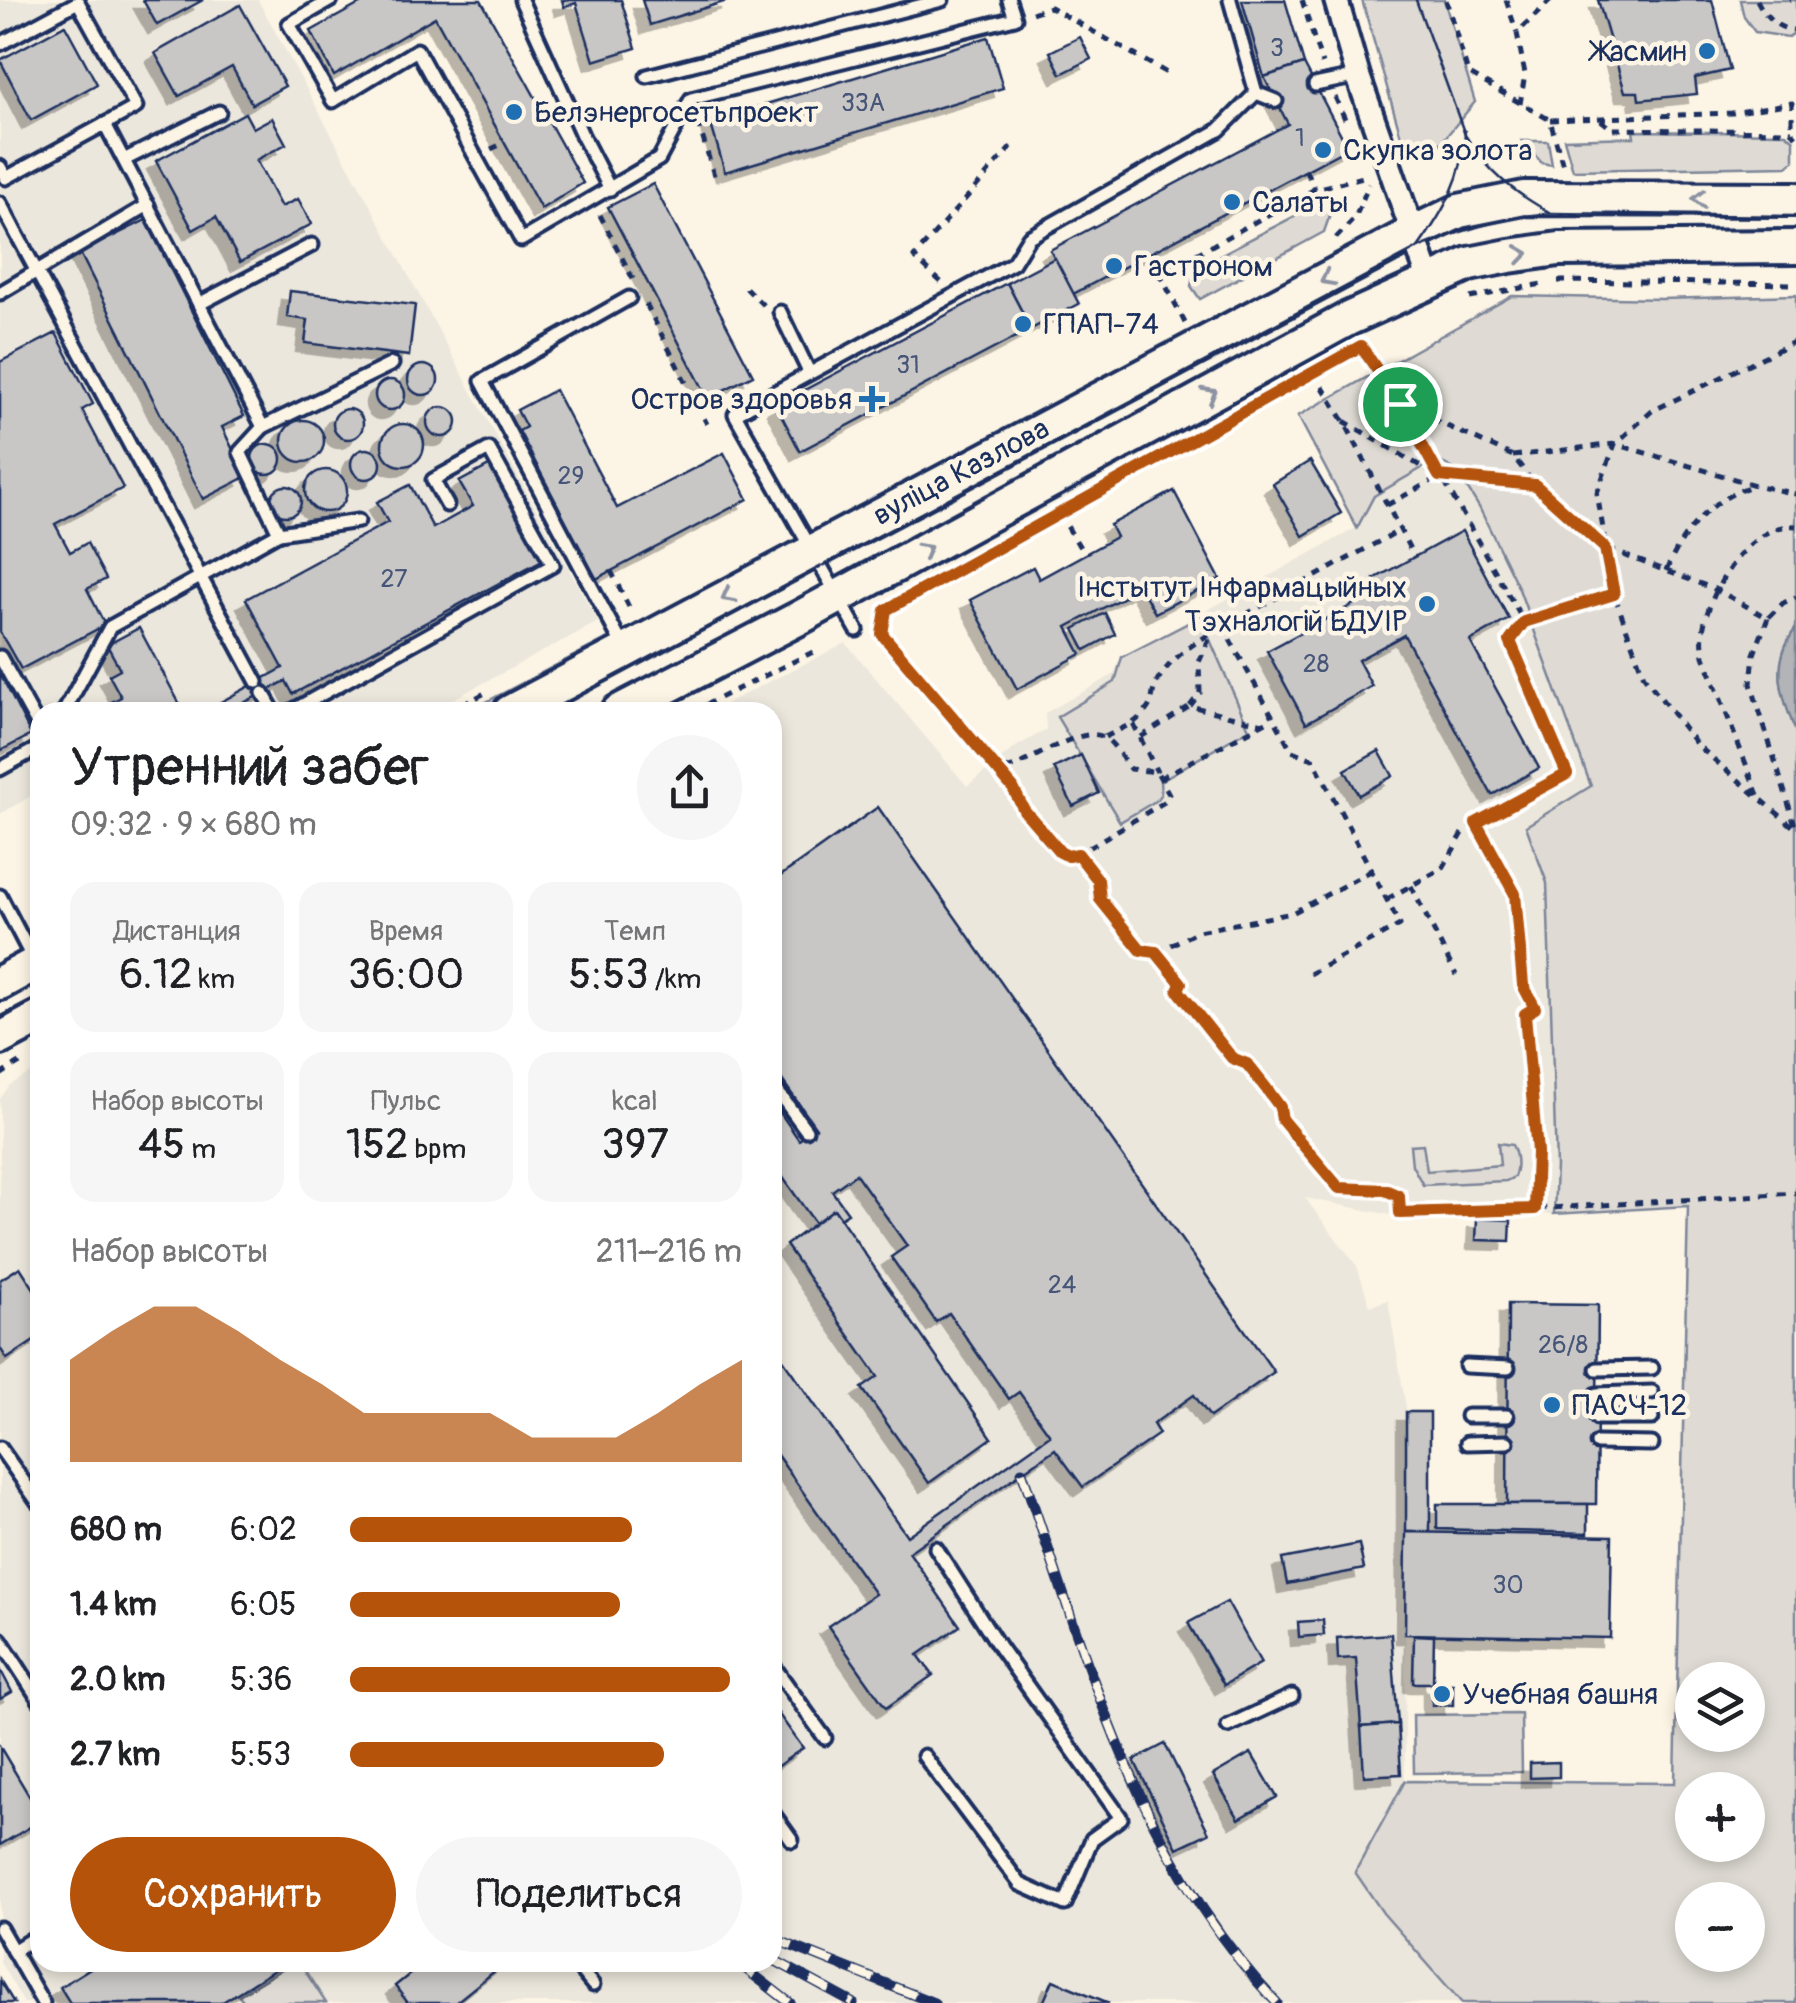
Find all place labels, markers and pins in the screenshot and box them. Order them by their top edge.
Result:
place label: Жасмин [1588,33,1687,70]
marker: Жасмин [1696,40,1718,62]
place label: Белэнергосетьпроект [534,94,819,131]
marker: Белэнергосетьпроект [503,101,525,123]
place label: Скупка золота [1343,132,1532,169]
marker: Скупка золота [1312,139,1334,161]
place label: Салаты [1252,184,1349,221]
marker: Салаты [1221,191,1243,213]
place label: Гастроном [1134,248,1273,285]
marker: Гастроном [1103,255,1125,277]
place label: ГПАП-74 [1043,306,1159,343]
marker: ГПАП-74 [1012,313,1034,335]
pin [1358,362,1443,447]
place label: Остров здоровья [630,381,852,418]
marker: Остров здоровья [861,388,883,410]
place label: Інстытут Інфармацыйных Тэхналогій БДУІР [1077,569,1407,640]
marker: Інстытут Інфармацыйных Тэхналогій БДУІР [1416,593,1438,615]
place label: ПАСЧ-12 [1572,1387,1687,1424]
marker: ПАСЧ-12 [1541,1394,1563,1416]
place label: Учебная башня [1462,1676,1658,1713]
marker: Учебная башня [1431,1683,1453,1705]

